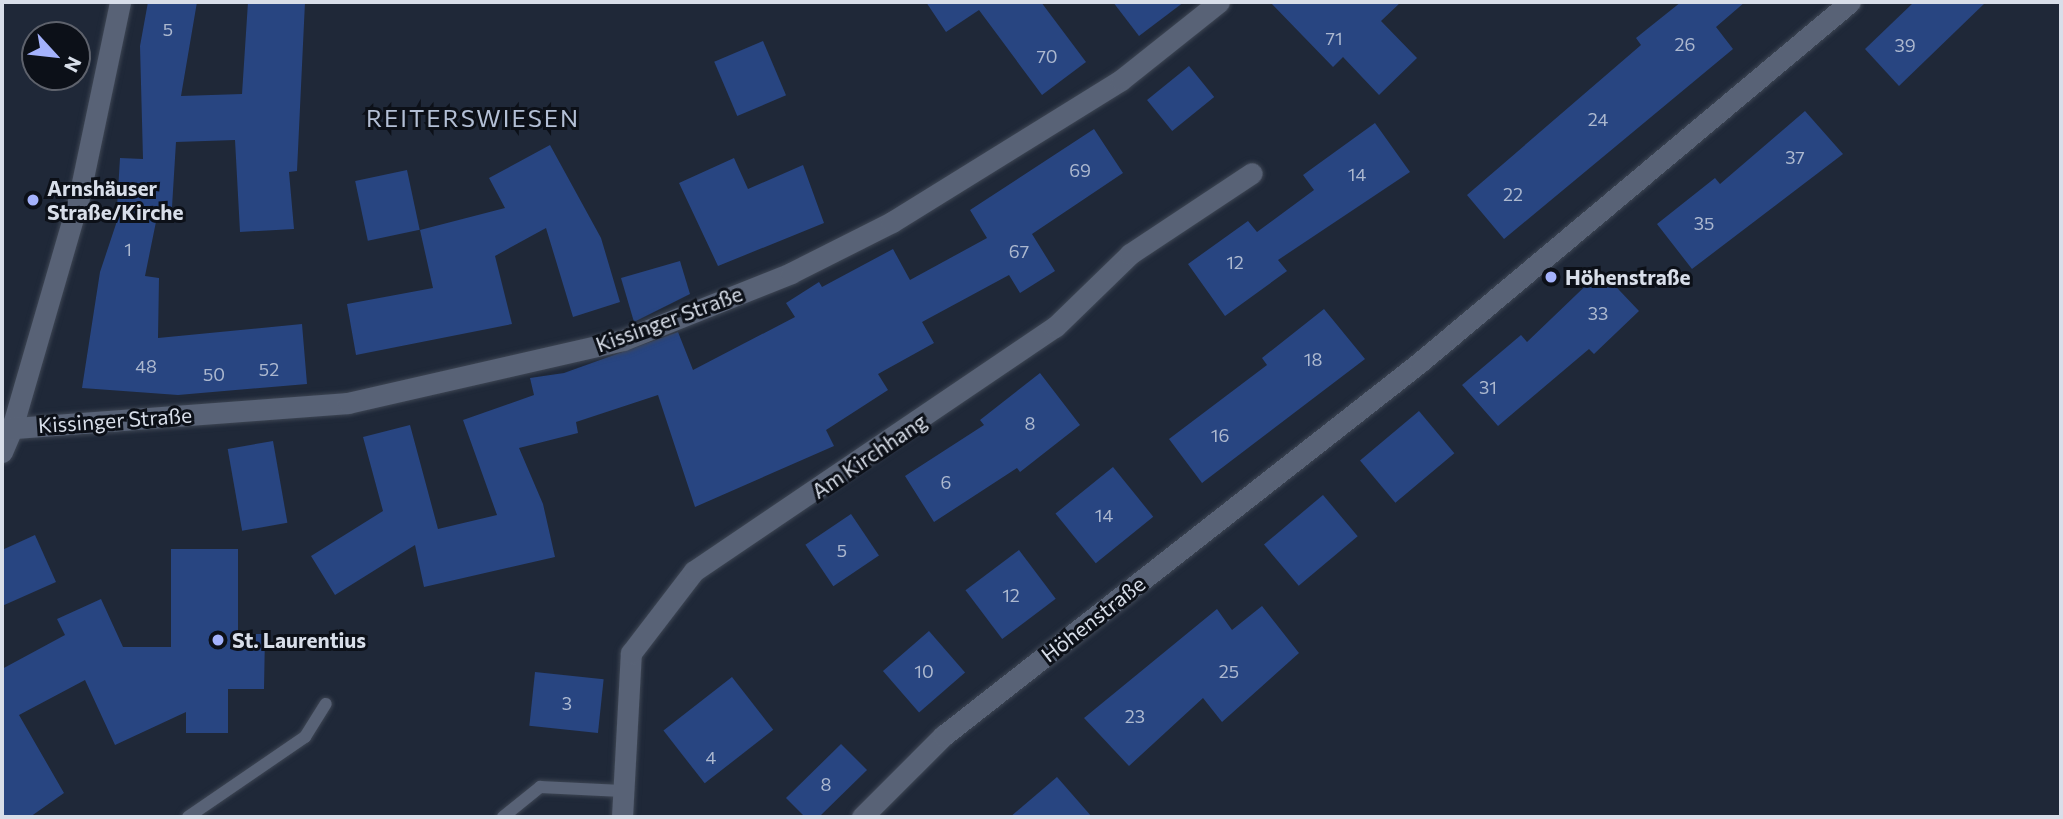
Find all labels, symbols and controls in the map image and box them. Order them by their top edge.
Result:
house number: 5 [163,18,173,40]
north arrow [21,21,91,91]
house number: 71 [1325,27,1343,49]
house number: 26 [1675,33,1695,55]
house number: 39 [1894,34,1916,56]
house number: 70 [1036,45,1058,67]
text: N [60,53,87,76]
district label: REITERSWIESEN [368,104,578,132]
house number: 24 [1588,108,1608,130]
house number: 37 [1785,146,1805,168]
house number: 69 [1069,159,1091,181]
house number: 14 [1348,163,1366,185]
place label: Arnshäuser Straße/Kirche [47,175,184,225]
house number: 22 [1503,183,1523,205]
marker: Arnshäuser Straße/Kirche [25,192,41,208]
house number: 35 [1694,212,1714,234]
house number: 1 [124,238,132,260]
house number: 67 [1009,240,1029,262]
house number: 12 [1226,251,1244,273]
place label: Höhenstraße [1565,264,1691,290]
marker: Höhenstraße [1543,269,1559,285]
street label: Kissinger Straße [592,281,746,357]
house number: 33 [1588,302,1608,324]
house number: 18 [1304,348,1322,370]
house number: 48 [135,355,157,377]
house number: 52 [259,358,279,380]
house number: 50 [203,363,225,385]
house number: 31 [1479,376,1497,398]
street label: Kissinger Straße [37,402,193,438]
street label: Am Kirchhang [807,408,931,504]
house number: 8 [1025,412,1035,434]
house number: 16 [1211,424,1229,446]
house number: 6 [941,471,951,493]
house number: 14 [1095,504,1113,526]
house number: 5 [837,539,847,561]
street label: Höhenstraße [1036,571,1150,667]
house number: 12 [1002,584,1020,606]
place label: St. Laurentius [232,627,366,653]
marker: St. Laurentius [210,632,226,648]
house number: 10 [914,660,934,682]
house number: 25 [1219,660,1239,682]
house number: 3 [562,692,572,714]
house number: 23 [1125,705,1145,727]
house number: 4 [706,746,716,768]
house number: 8 [821,773,831,795]

